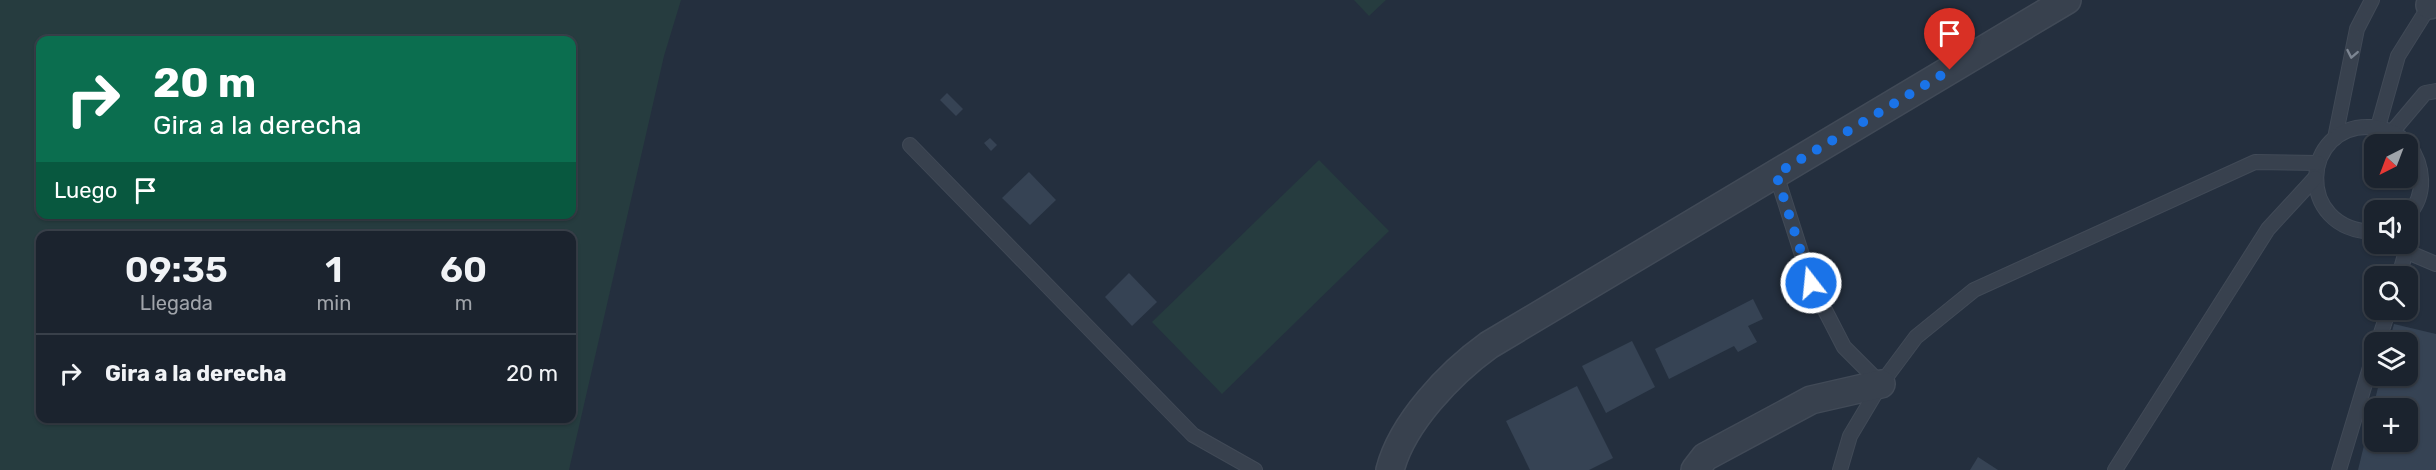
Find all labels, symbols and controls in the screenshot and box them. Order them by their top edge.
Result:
pin [1924,8,1975,70]
icon: arrive [1933,17,1966,50]
one-way arrow [2346,49,2359,59]
text: 20 m [153,58,256,108]
icon: right [54,60,132,138]
text: Gira a la derecha [153,109,362,141]
north arrow [2364,134,2418,188]
map controls [2364,134,2418,452]
icon: arrive [129,174,162,207]
text: Luego [54,177,117,204]
button: sound [2364,200,2418,254]
text: 09:35 [125,248,228,291]
text: 1 [325,248,343,291]
text: 60 [440,248,487,291]
position arrow [1779,251,1843,315]
button: search [2364,266,2418,320]
text: Llegada [140,291,213,315]
text: min [317,291,351,315]
text: m [455,291,473,315]
button: layers [2364,332,2418,386]
icon: right [54,357,87,390]
text: Gira a la derecha [105,360,286,387]
text: 20 m [506,360,558,387]
button: + [2364,398,2418,452]

